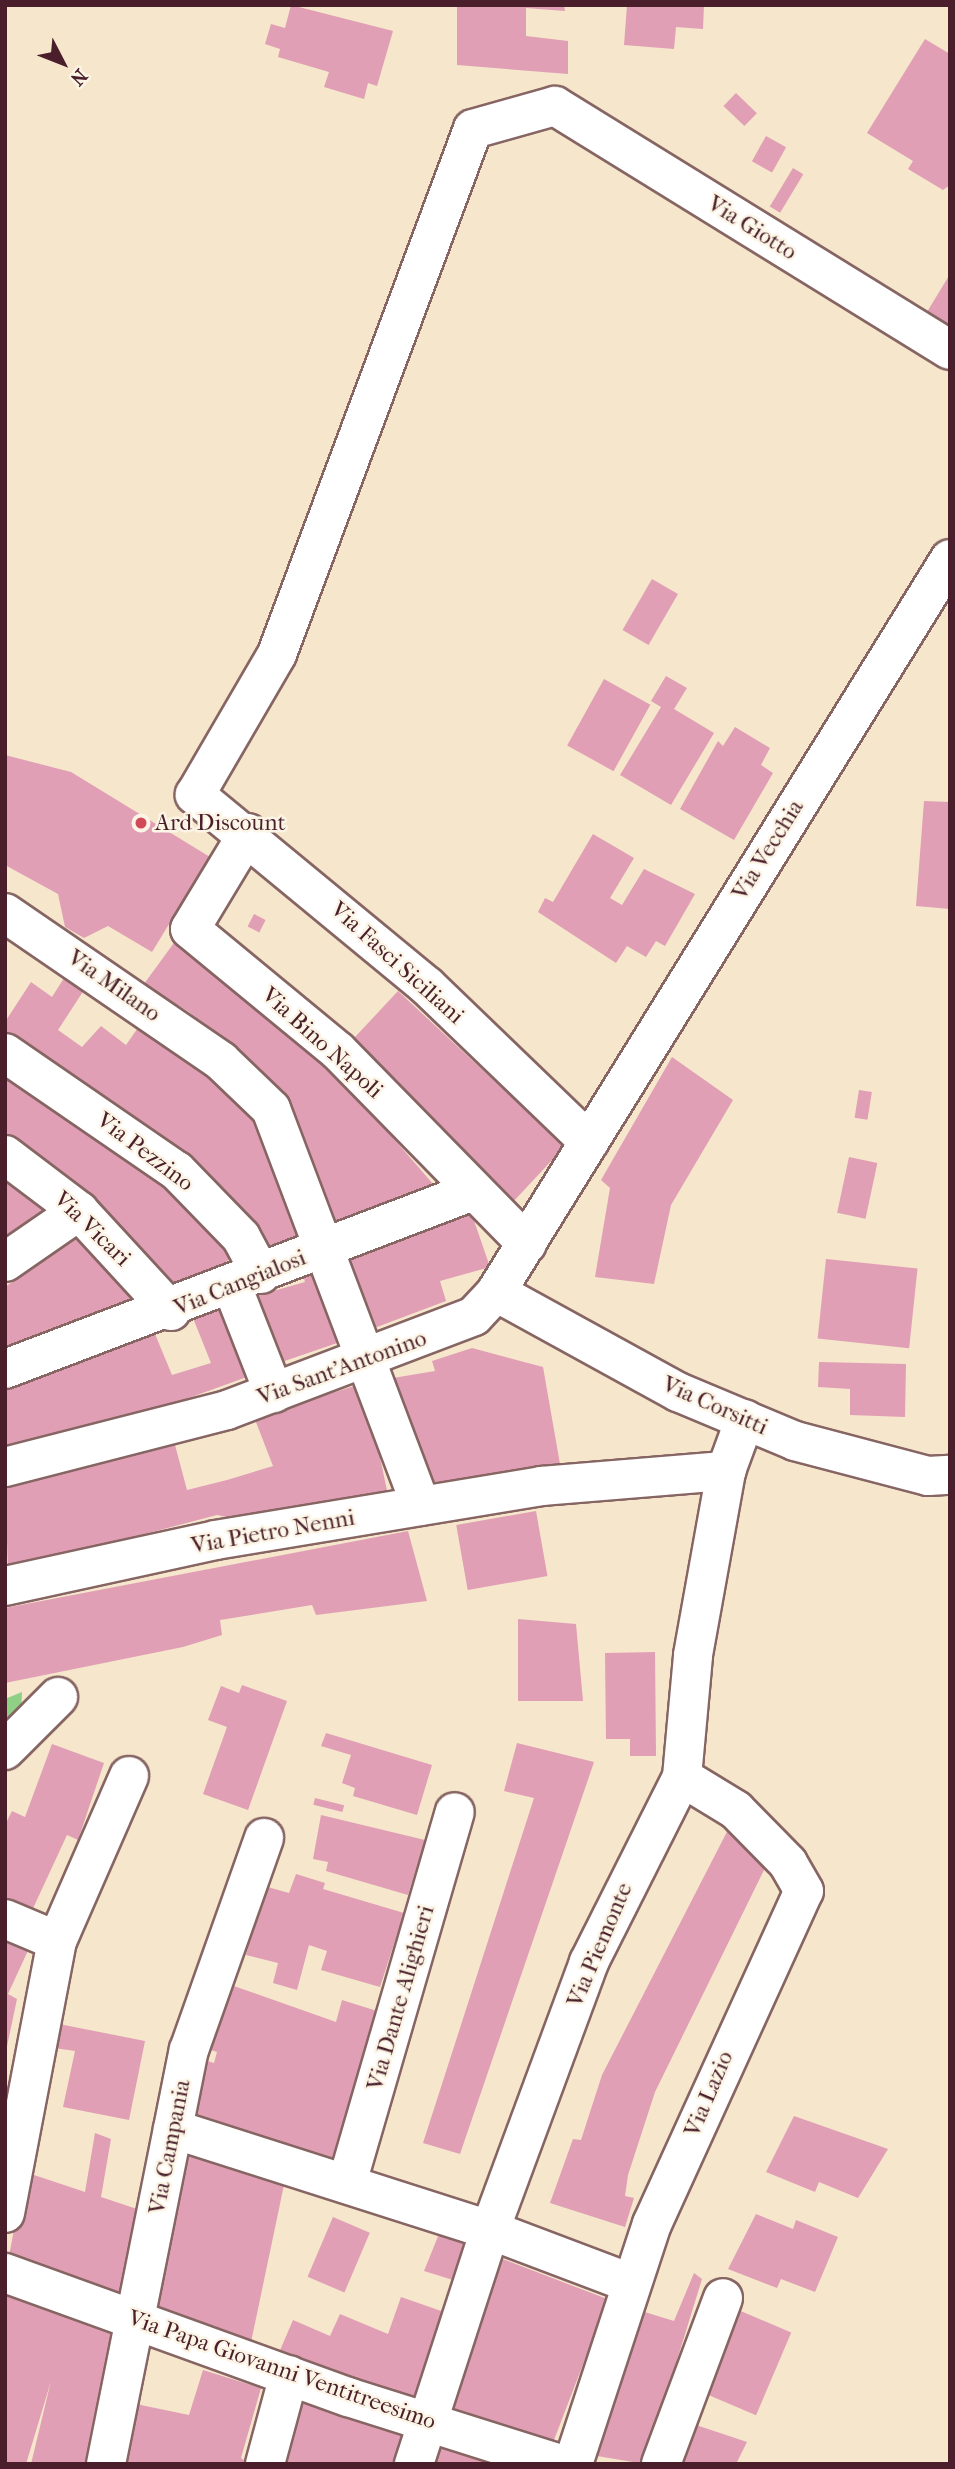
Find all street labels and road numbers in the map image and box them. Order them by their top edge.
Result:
street label: Via Giotto [702,190,802,266]
street label: Via Vecchia [726,795,810,905]
street label: Via Fasci Siciliani [325,896,469,1030]
street label: Via Milano [62,944,166,1028]
street label: Via Bino Napoli [256,981,388,1105]
street label: Via Pezzino [91,1107,199,1197]
street label: Via Vicari [48,1186,136,1272]
street label: Via Cangialosi [170,1244,310,1322]
street label: Via Sant'Antonino [254,1325,430,1411]
street label: Via Corsitti [658,1371,772,1441]
street label: Via Pietro Nenni [189,1504,357,1560]
street label: Via Piemonte [561,1879,639,2011]
street label: Via Dante Alighieri [361,1902,441,2094]
street label: Via Lazio [679,2047,739,2141]
street label: Via Campania [143,2077,197,2217]
street label: Via Papa Giovanni Ventitreesimo [124,2304,440,2436]

